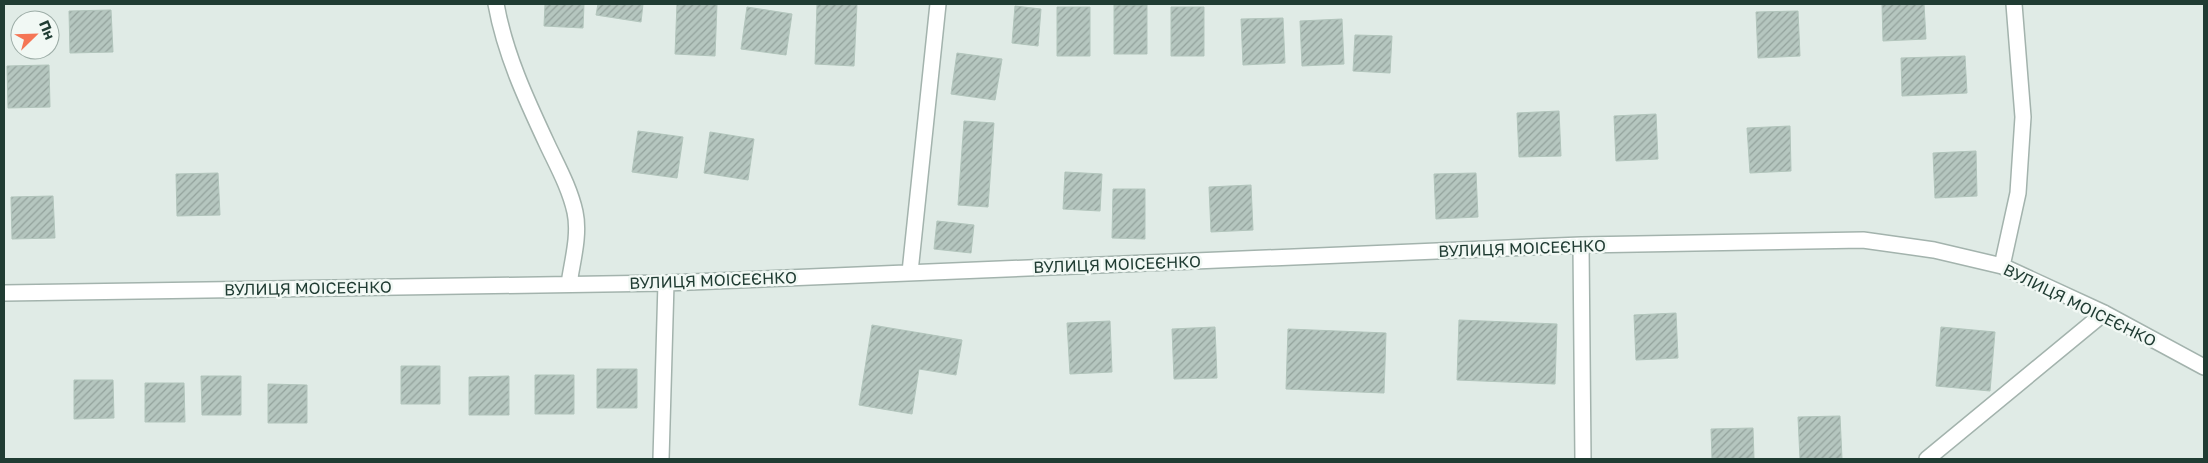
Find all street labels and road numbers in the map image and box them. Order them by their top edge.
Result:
street label: ВУЛИЦЯ МОІСЕЄНКО [1438,235,1606,261]
street label: ВУЛИЦЯ МОІСЕЄНКО [1033,251,1201,277]
street label: ВУЛИЦЯ МОІСЕЄНКО [2000,259,2160,351]
street label: ВУЛИЦЯ МОІСЕЄНКО [629,267,797,293]
street label: ВУЛИЦЯ МОІСЕЄНКО [224,277,392,299]

